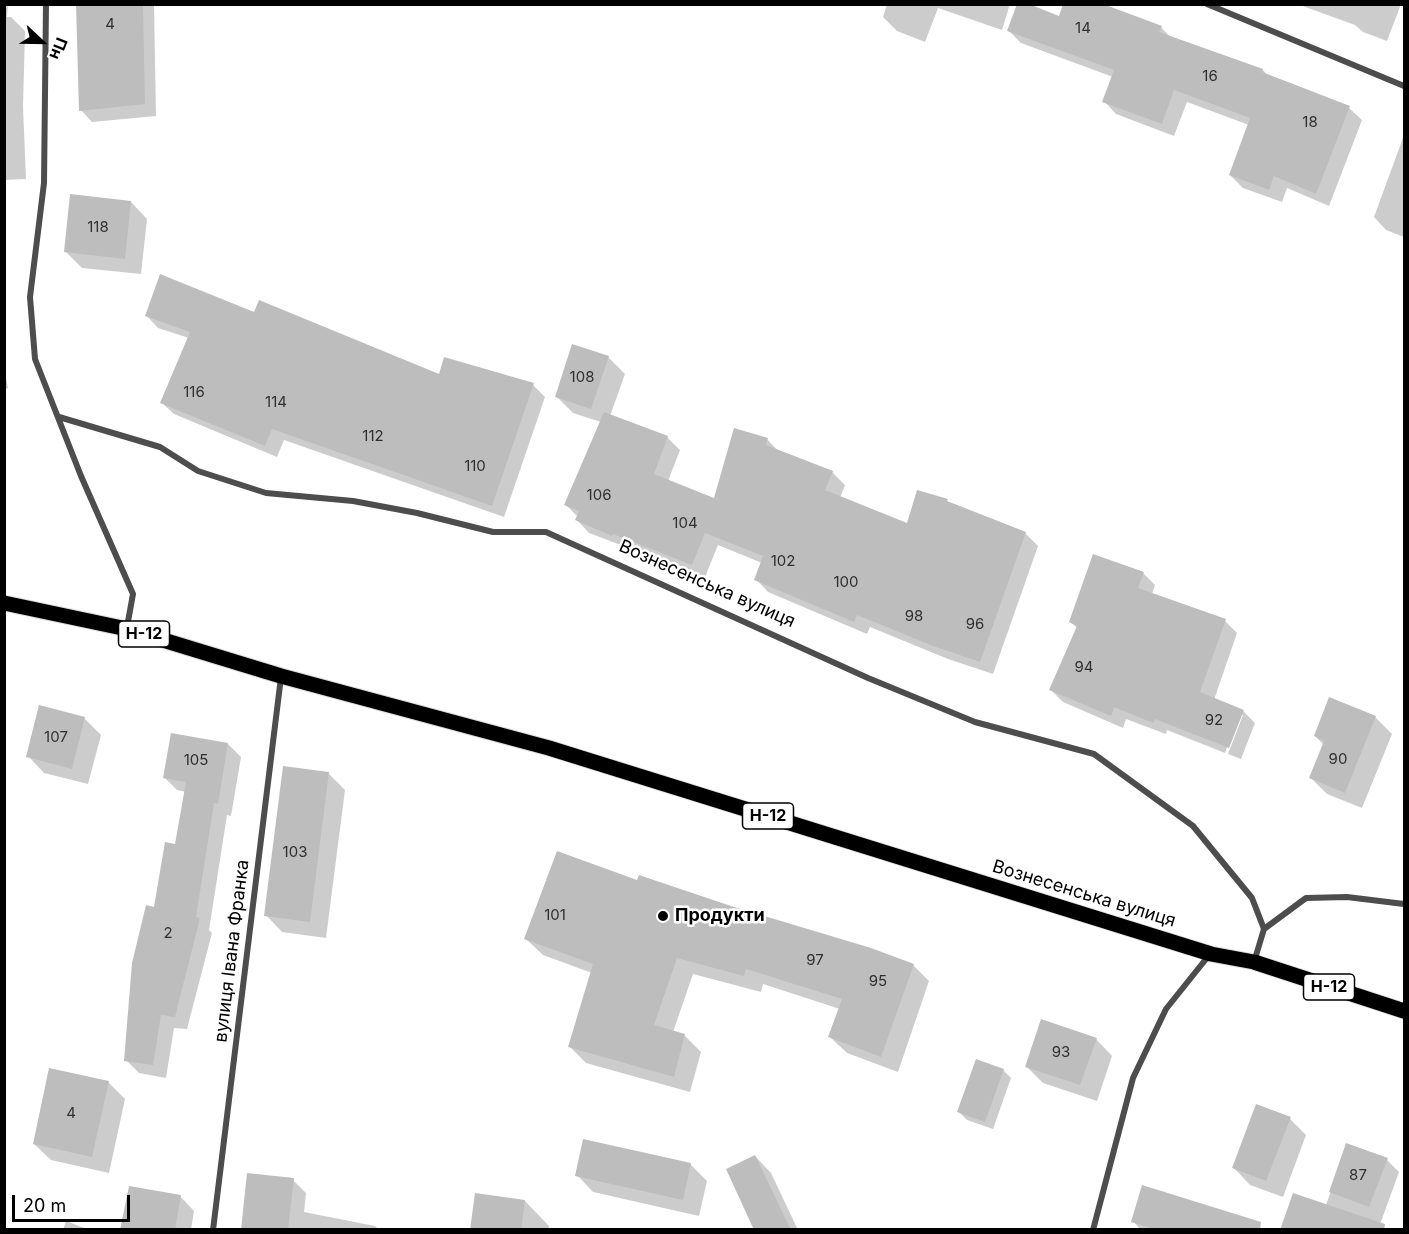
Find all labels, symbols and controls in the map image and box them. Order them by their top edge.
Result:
north arrow [12,12,72,72]
house number: 4 [105,15,115,33]
house number: 14 [1075,19,1091,37]
text: Пн [45,35,72,63]
house number: 16 [1202,67,1218,85]
house number: 18 [1302,113,1318,131]
house number: 118 [87,218,109,236]
house number: 108 [570,368,594,386]
house number: 116 [183,383,205,401]
house number: 114 [265,393,287,411]
house number: 112 [362,427,384,445]
house number: 110 [464,457,486,475]
house number: 106 [587,486,611,504]
house number: 104 [672,514,698,532]
street label: Вознесенська вулиця [616,535,798,633]
house number: 102 [771,552,795,570]
house number: 100 [833,573,859,591]
house number: 98 [905,607,923,625]
house number: 96 [966,615,984,633]
road number: Н-12 [118,621,170,647]
house number: 94 [1075,658,1093,676]
house number: 92 [1205,711,1223,729]
house number: 107 [44,728,68,746]
house number: 90 [1329,750,1347,768]
house number: 105 [184,751,208,769]
road number: Н-12 [742,803,794,829]
house number: 103 [283,843,307,861]
street label: Вознесенська вулиця [990,856,1178,932]
street label: вулиця Івана Франка [210,858,254,1044]
place label: Продукти [675,905,765,927]
house number: 101 [544,906,566,924]
marker: Продукти [656,909,670,923]
house number: 2 [163,924,173,942]
house number: 97 [806,951,824,969]
house number: 95 [869,972,887,990]
road number: Н-12 [1304,974,1354,1000]
house number: 93 [1052,1043,1070,1061]
house number: 4 [66,1104,76,1122]
house number: 87 [1349,1166,1367,1184]
scale bar [15,1183,134,1221]
text: 20 m [23,1195,66,1216]

